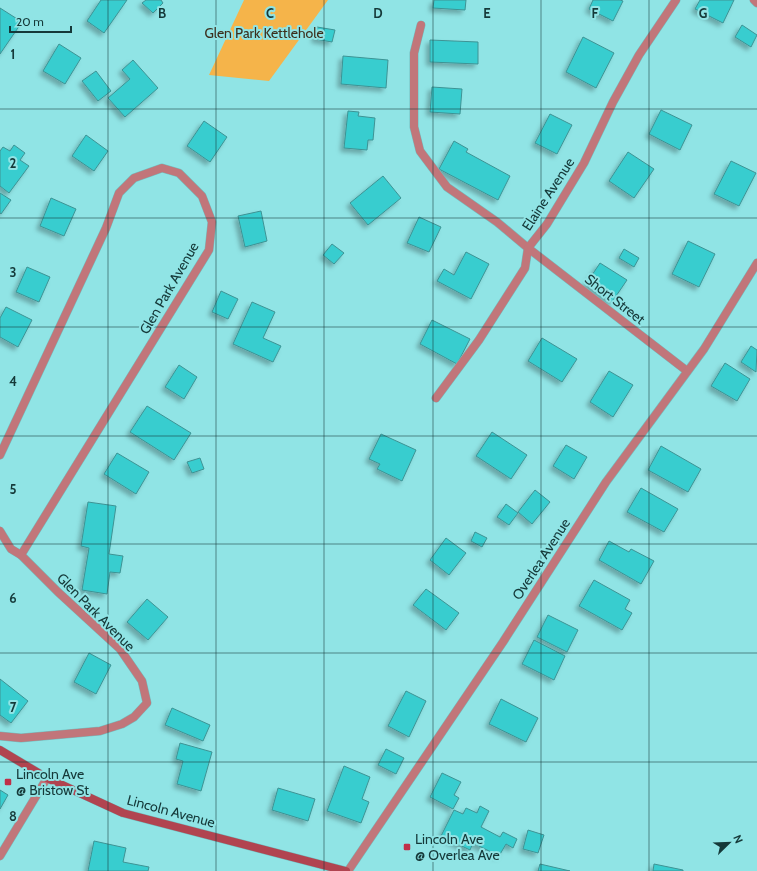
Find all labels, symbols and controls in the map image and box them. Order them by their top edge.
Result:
text: B [158,5,166,21]
text: C [266,5,274,21]
text: D [373,5,383,21]
text: E [483,5,491,21]
text: F [592,5,599,21]
text: G [699,5,708,21]
scale bar [10,8,71,34]
text: 20 m [16,14,44,29]
park label: Glen Park Kettlehole [204,24,324,42]
text: 1 [11,46,15,62]
street label: Elaine Avenue [518,154,578,234]
text: 2 [10,155,17,171]
street label: Glen Park Avenue [135,239,203,337]
text: 3 [9,264,17,280]
street label: Short Street [581,270,649,328]
text: 4 [9,373,17,389]
text: 5 [10,481,17,497]
street label: Overlea Avenue [508,515,574,603]
street label: Glen Park Avenue [53,569,139,655]
text: 6 [9,590,17,606]
text: 7 [10,699,17,715]
place label: Lincoln Ave @ Bristow St [16,765,89,799]
marker: Lincoln Ave @ Bristow St [3,777,13,787]
street label: Lincoln Avenue [125,791,217,831]
text: 8 [9,808,17,824]
north arrow [709,823,749,863]
place label: Lincoln Ave @ Overlea Ave [415,830,500,864]
text: N [730,833,746,845]
marker: Lincoln Ave @ Overlea Ave [402,842,412,852]

